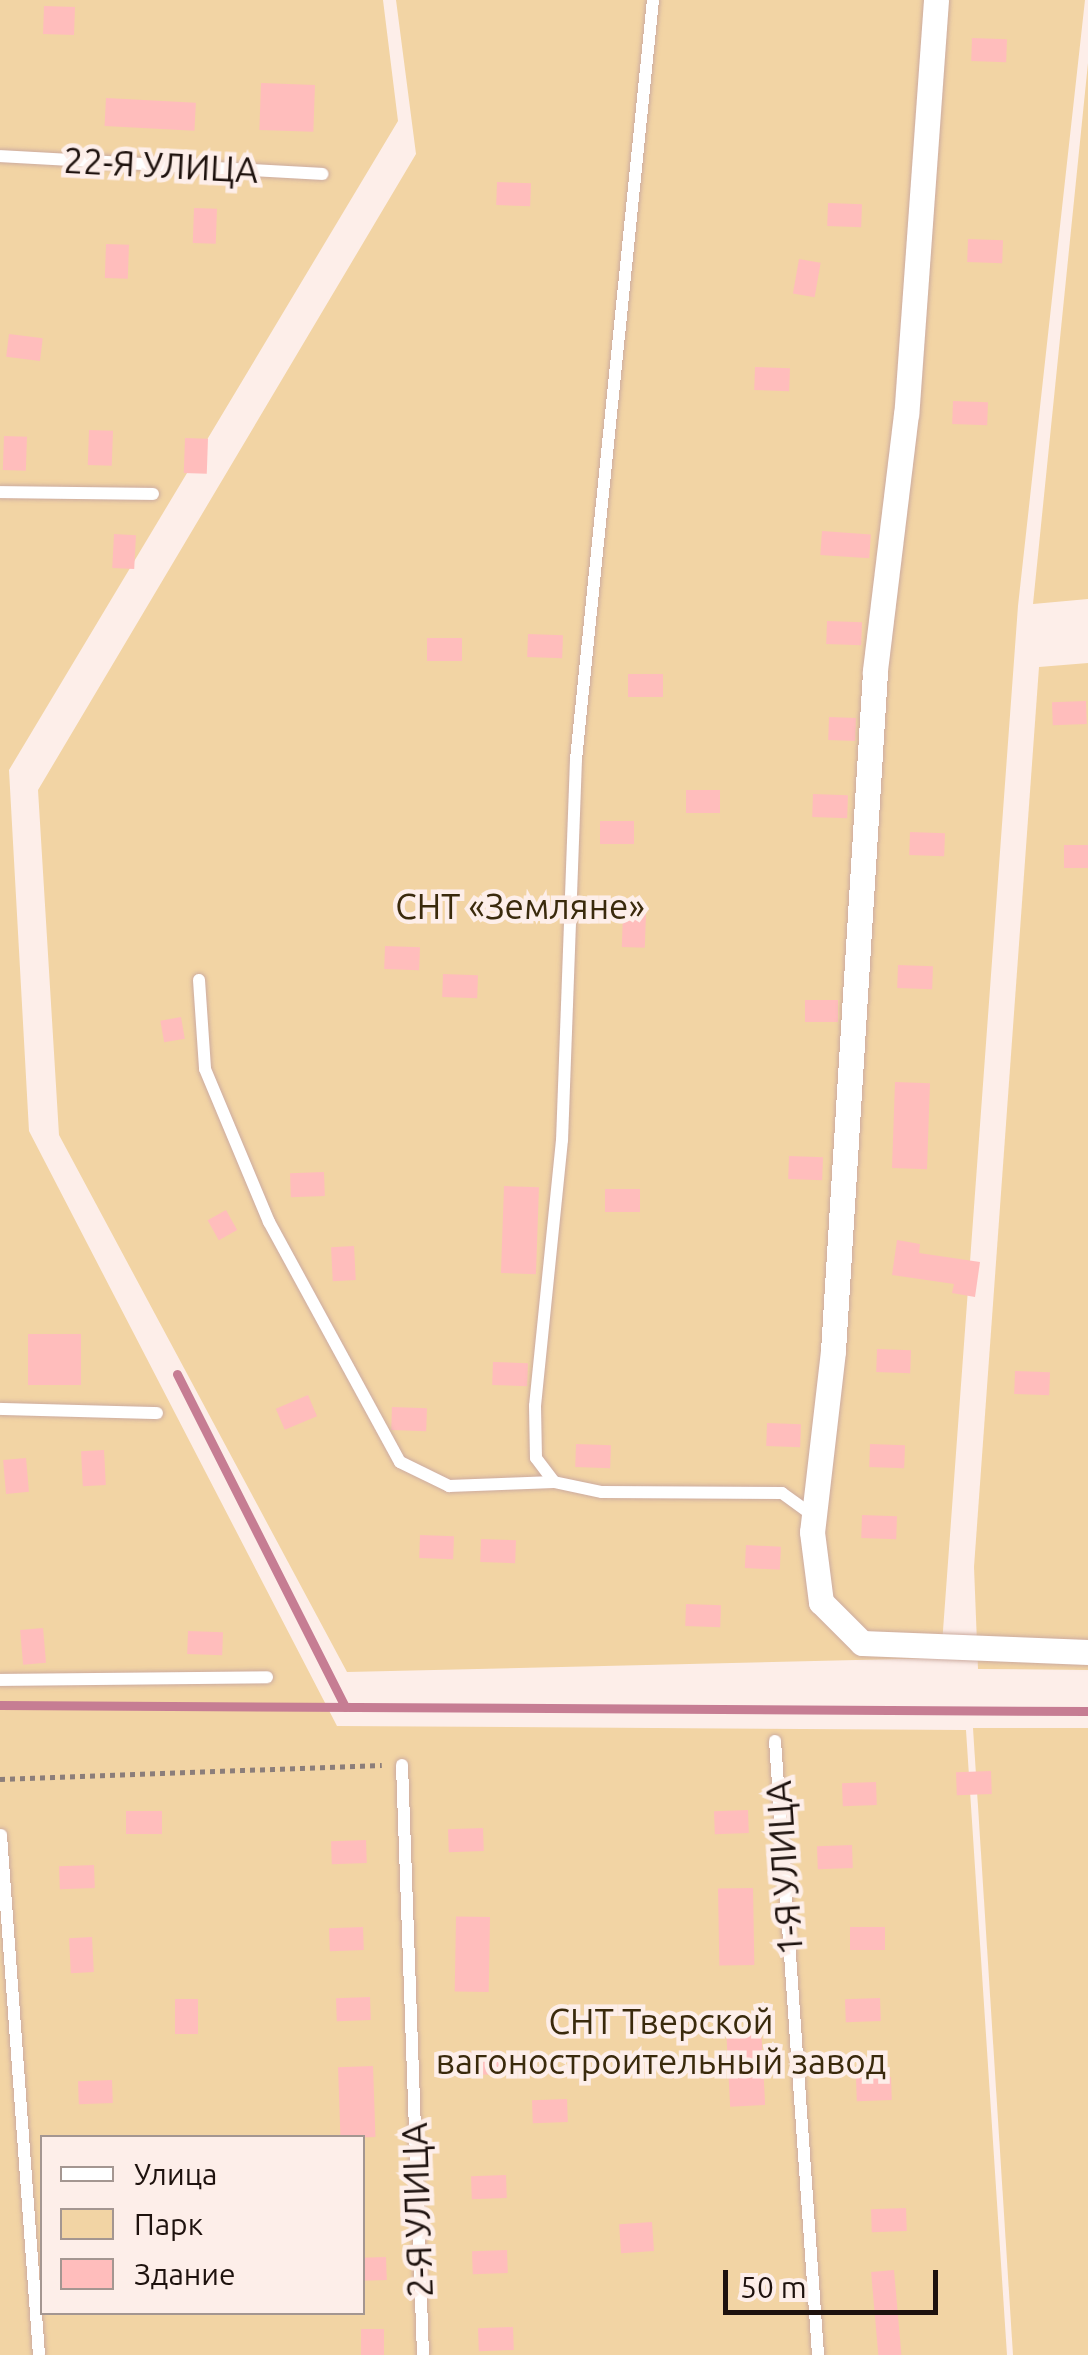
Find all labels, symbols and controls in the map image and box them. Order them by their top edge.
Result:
street label: 22-Я УЛИЦА [63,139,259,191]
park label: СНТ «Земляне» [395,885,645,927]
street label: 1-Я УЛИЦА [757,1779,811,1957]
park label: СНТ Тверской вагоностроительный завод [436,2000,886,2082]
street label: 2-Я УЛИЦА [393,2122,441,2298]
legend [40,2135,365,2315]
text: Улица [134,2157,218,2191]
text: Парк [134,2207,203,2241]
scale bar [728,2250,943,2312]
text: Здание [134,2257,236,2291]
text: 50 m [740,2270,807,2304]

